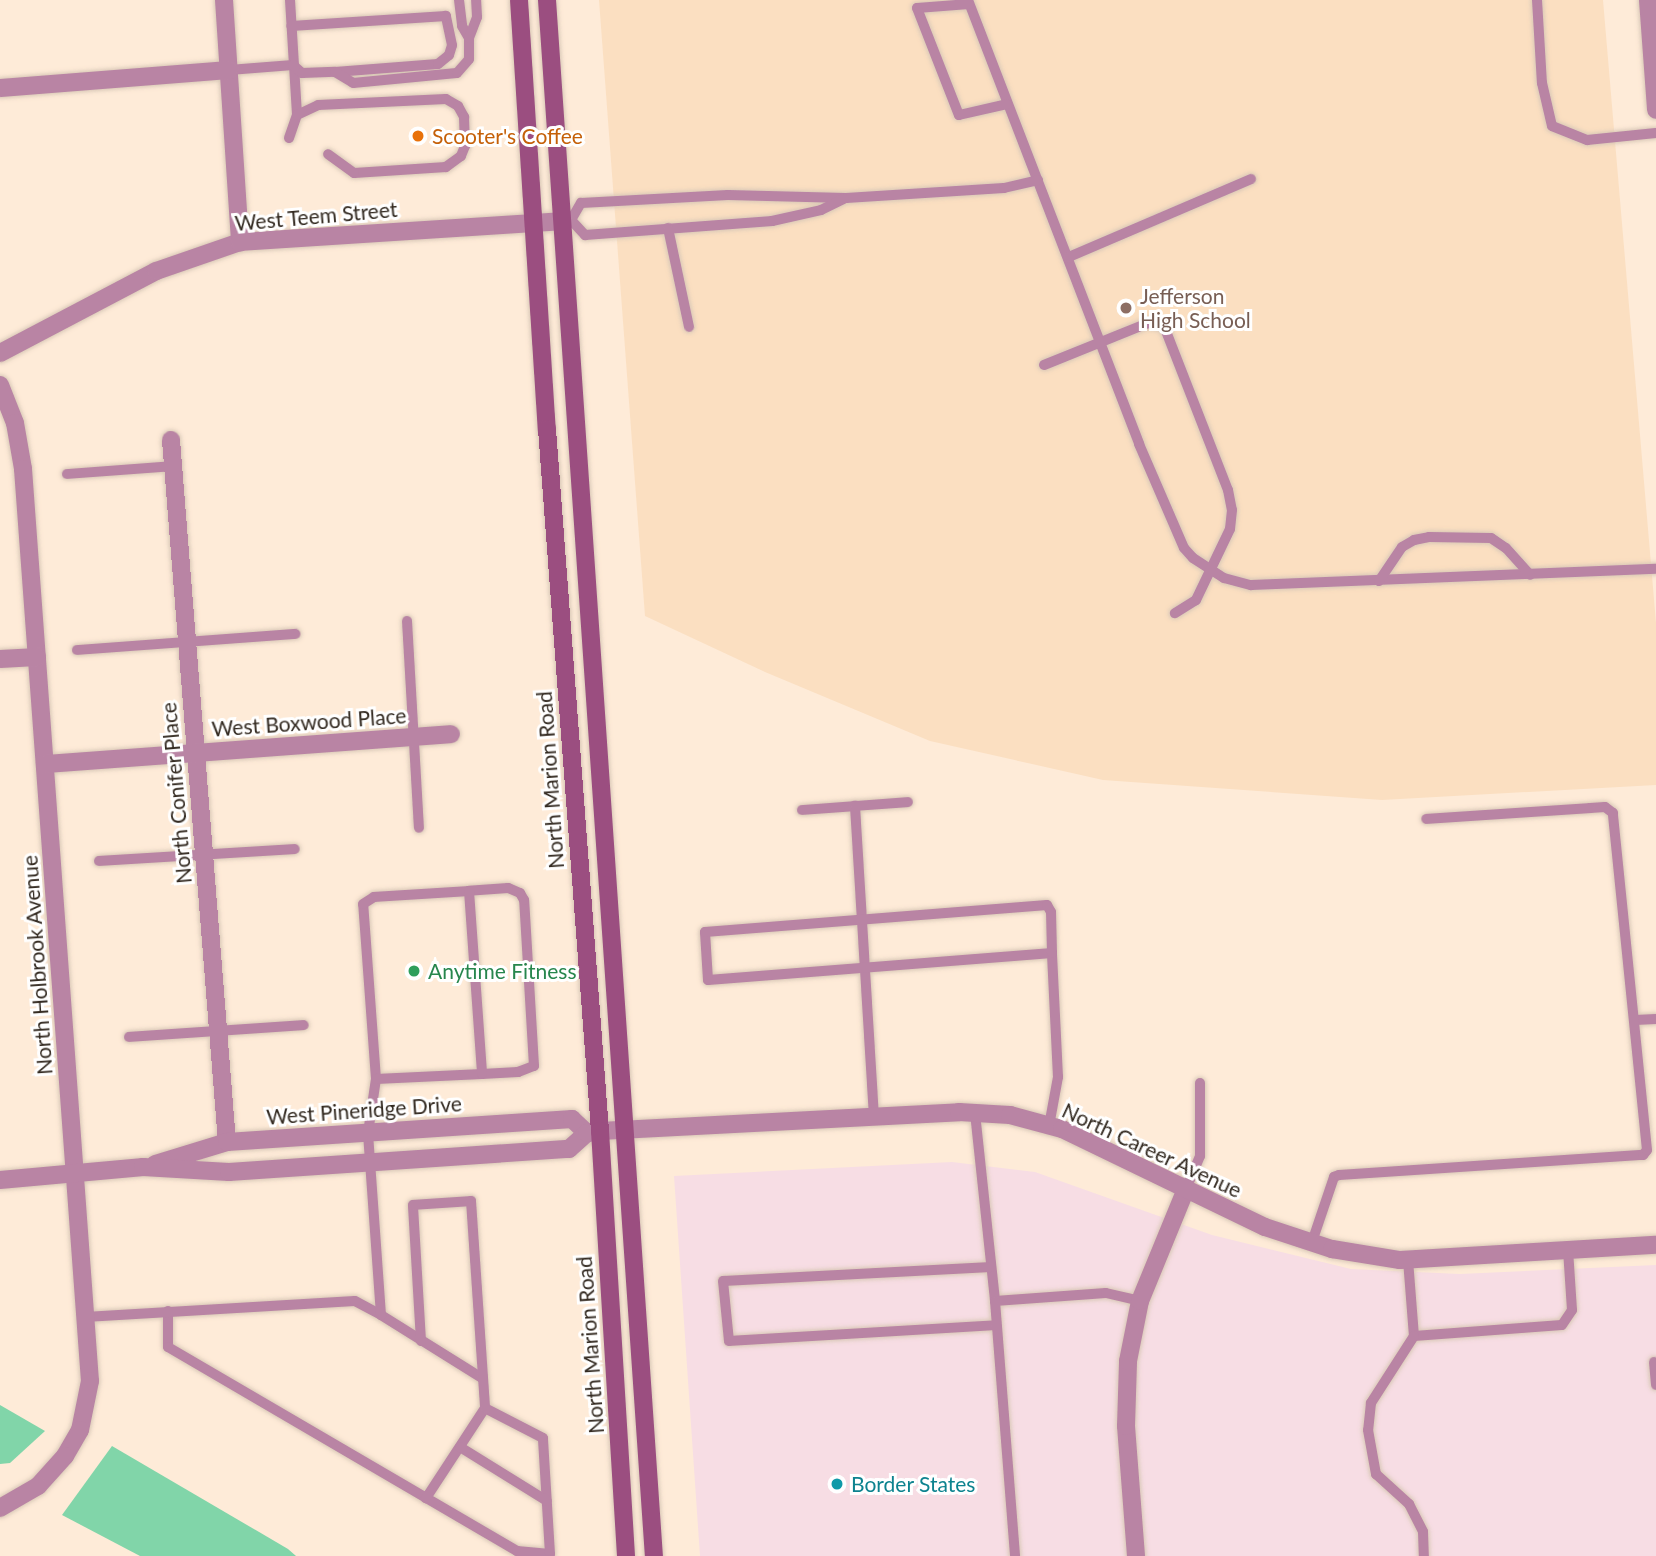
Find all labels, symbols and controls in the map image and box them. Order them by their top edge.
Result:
place label: Scooter's Coffee [432,123,583,149]
marker: Scooter's Coffee [410,128,426,144]
street label: West Teem Street [233,196,399,236]
place label: Jefferson High School [1140,283,1251,333]
marker: Jefferson High School [1118,300,1134,316]
street label: North Marion Road [531,690,569,870]
street label: North Conifer Place [156,701,196,885]
street label: West Boxwood Place [211,703,407,741]
street label: North Holbrook Avenue [17,854,57,1076]
place label: Anytime Fitness [428,958,577,984]
marker: Anytime Fitness [406,963,422,979]
street label: West Pineridge Drive [265,1091,463,1129]
street label: North Career Avenue [1058,1097,1246,1203]
street label: North Marion Road [571,1255,609,1435]
place label: Border States [851,1471,976,1497]
marker: Border States [829,1476,845,1492]

